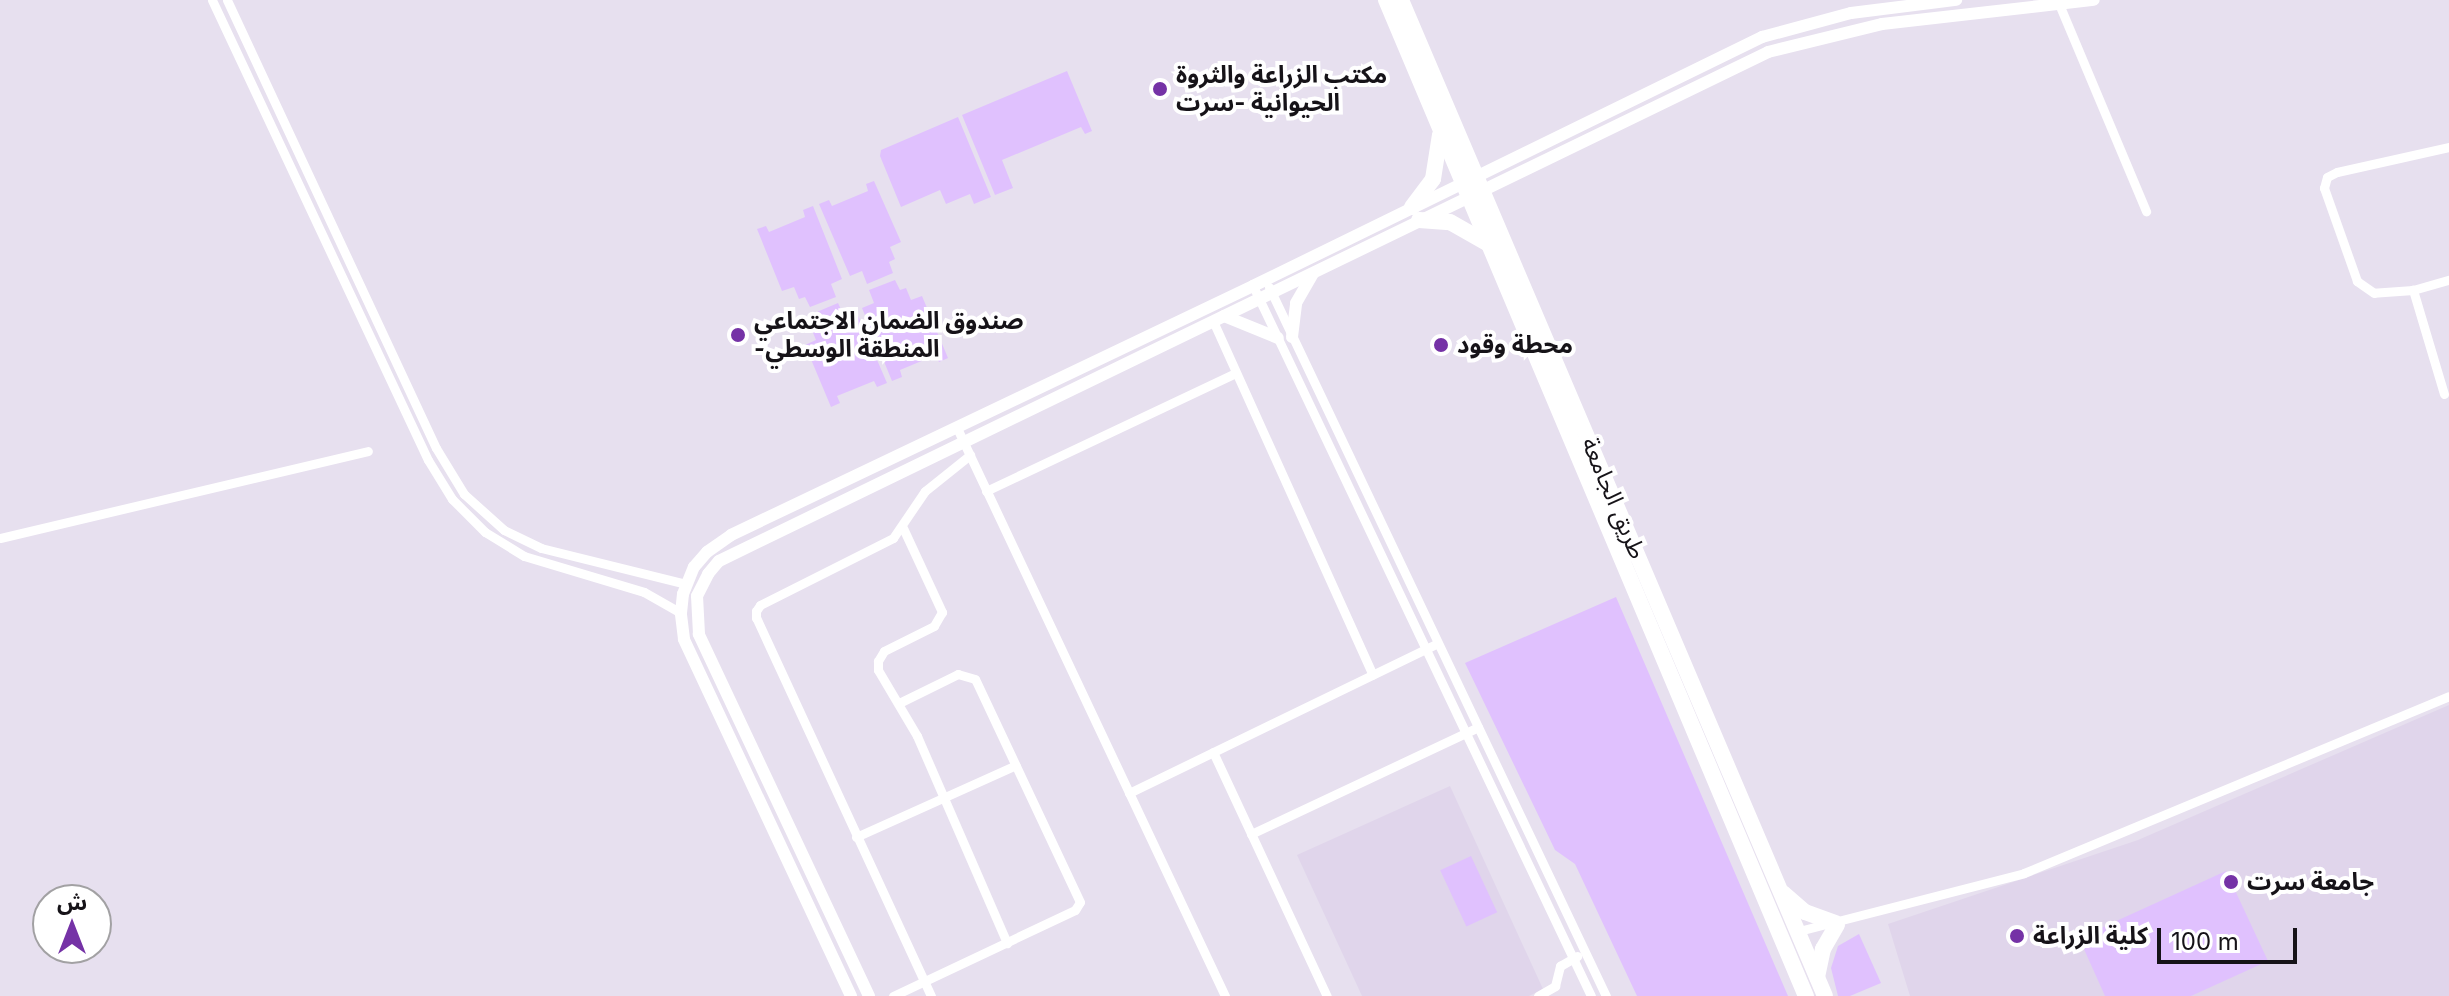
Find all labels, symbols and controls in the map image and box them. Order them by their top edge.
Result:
place label: مكتب الزراعة والثروة الحيوانية -سرت [1176,61,1387,117]
marker: مكتب الزراعة والثروة الحيوانية -سرت [1151,80,1169,98]
place label: صندوق الضمان الاجتماعي -المنطقة الوسطي [754,307,1024,363]
marker: صندوق الضمان الاجتماعي -المنطقة الوسطي [729,326,747,344]
place label: محطة وقود [1457,331,1573,359]
marker: محطة وقود [1432,336,1450,354]
street label: طريق الجامعة [1575,433,1653,563]
place label: جامعة سرت [2247,868,2374,896]
marker: جامعة سرت [2222,873,2240,891]
north arrow [32,884,112,964]
text: ش [57,889,87,915]
scale bar [2161,912,2301,962]
place label: كلية الزراعة [2033,922,2148,950]
marker: كلية الزراعة [2008,927,2026,945]
text: 100 m [2171,927,2239,956]

